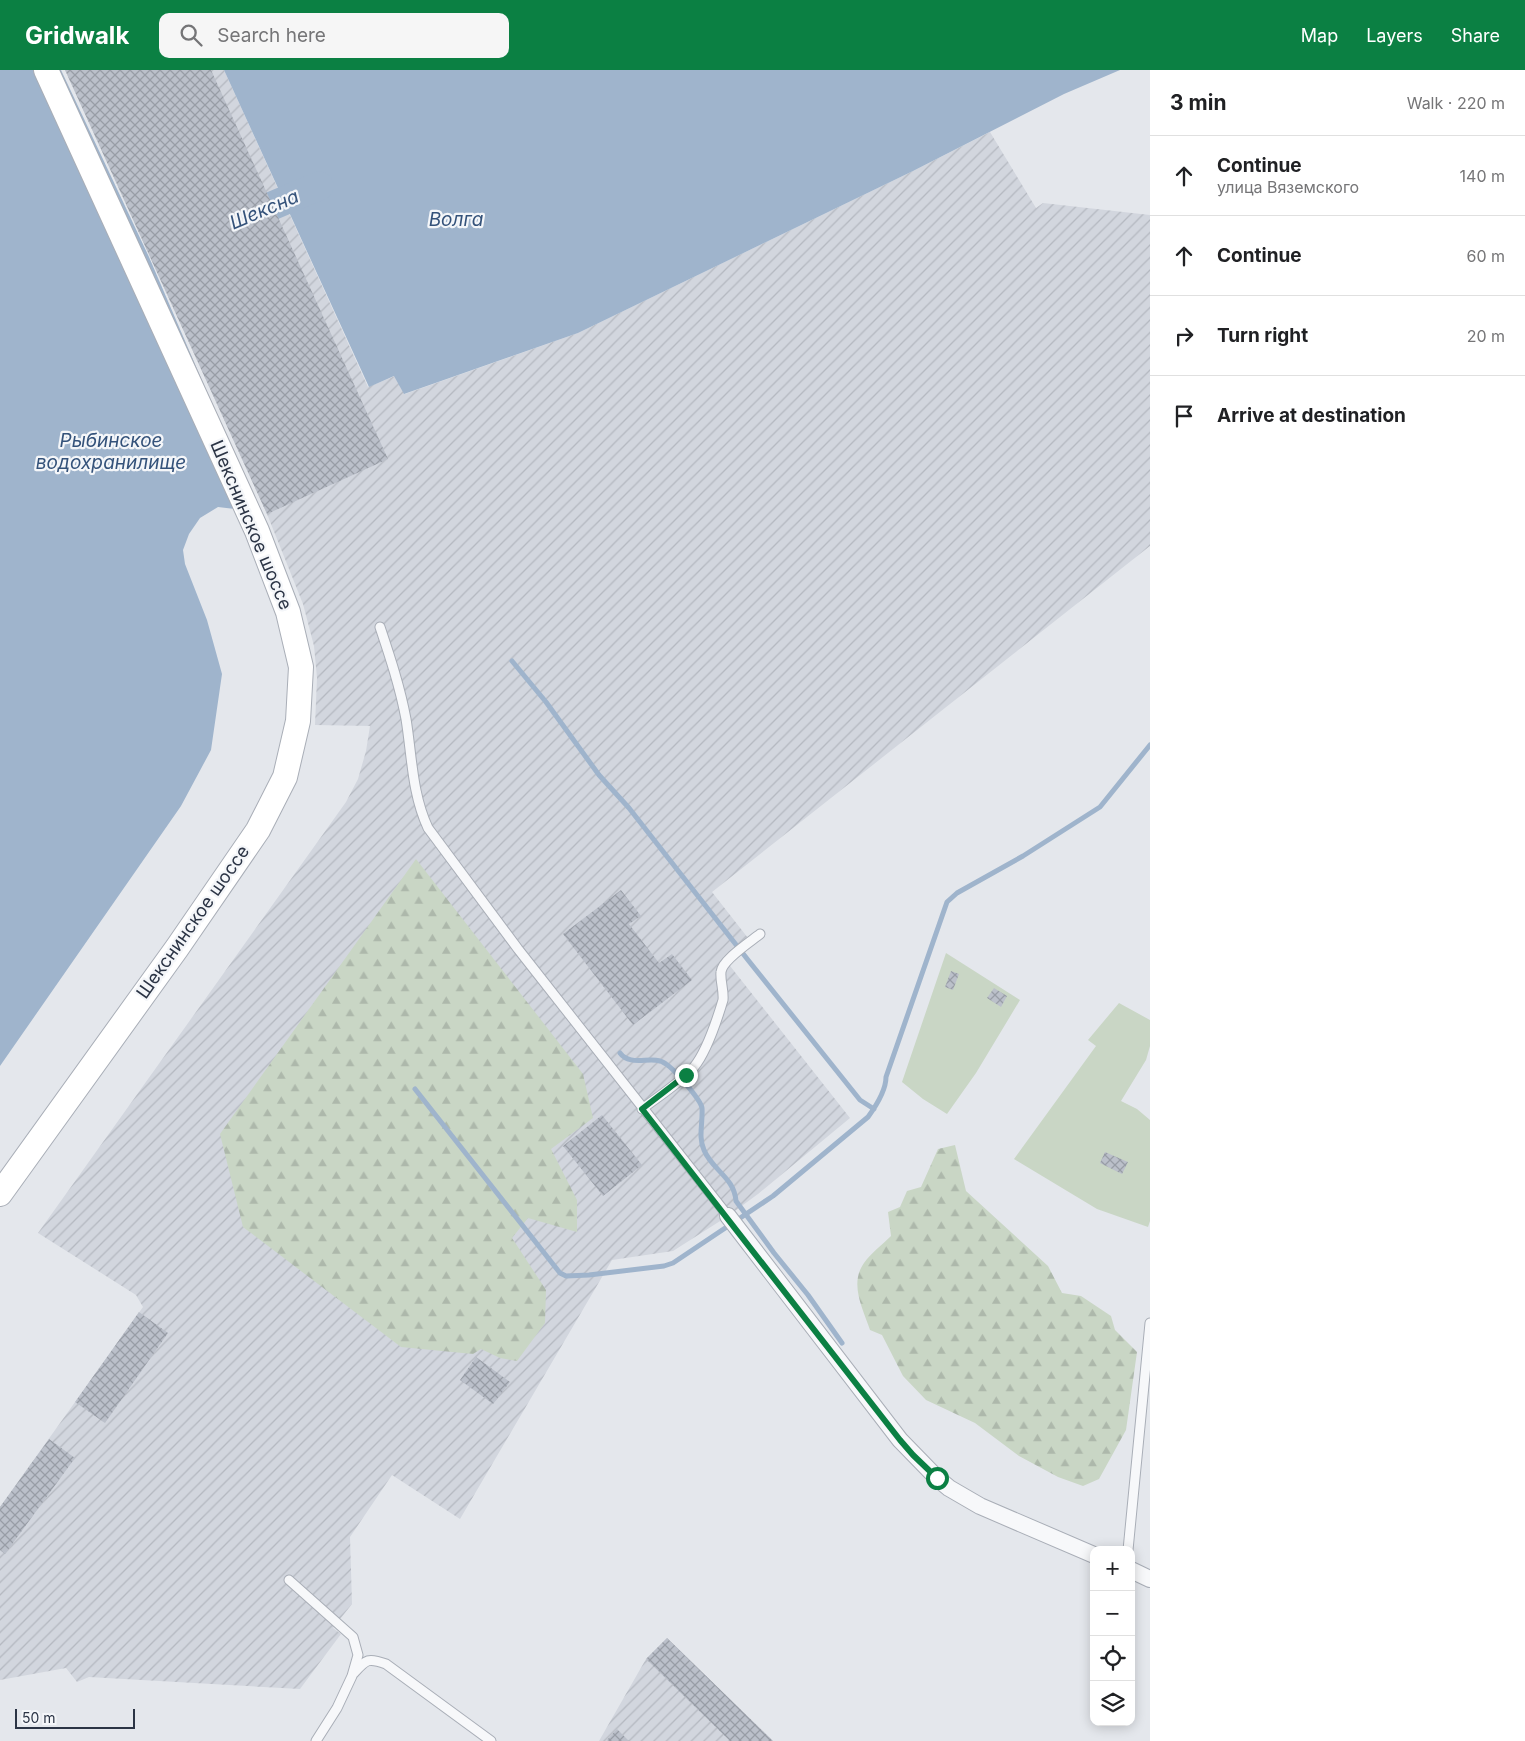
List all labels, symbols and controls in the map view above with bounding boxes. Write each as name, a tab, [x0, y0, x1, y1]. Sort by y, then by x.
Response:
search box	[159, 13, 509, 58]
text: Gridwalk	[25, 21, 129, 50]
icon: search	[177, 21, 205, 49]
text: Search here	[217, 24, 326, 47]
text: Map	[1301, 25, 1338, 46]
text: Layers	[1366, 25, 1423, 46]
text: Share	[1451, 25, 1500, 46]
text: 3 min	[1170, 90, 1226, 115]
text: Walk · 220 m	[1407, 93, 1505, 113]
text: Continue	[1217, 154, 1302, 177]
icon: ahead	[1170, 162, 1198, 190]
text: 140 m	[1460, 166, 1505, 186]
text: улица Вяземского	[1217, 177, 1359, 197]
water label: Шексна	[226, 185, 302, 234]
water label: Волга	[429, 208, 484, 231]
icon: ahead	[1170, 242, 1198, 270]
text: Continue	[1217, 244, 1302, 267]
text: 60 m	[1466, 246, 1505, 266]
icon: right	[1170, 322, 1198, 350]
text: Turn right	[1217, 324, 1308, 347]
text: 20 m	[1467, 326, 1505, 346]
icon: arrive	[1170, 402, 1198, 430]
text: Arrive at destination	[1217, 404, 1406, 427]
water label: Рыбинское водохранилище	[36, 429, 186, 474]
street label: Шекснинское шоссе	[206, 437, 297, 613]
street label: Шекснинское шоссе	[132, 841, 253, 1002]
route end	[675, 1064, 698, 1087]
route start	[926, 1467, 949, 1490]
map controls	[1090, 1546, 1135, 1726]
button: +	[1090, 1546, 1135, 1591]
button: −	[1090, 1591, 1135, 1636]
button: locate	[1090, 1636, 1135, 1681]
button: layers	[1090, 1681, 1135, 1726]
scale bar	[15, 1706, 135, 1729]
text: 50 m	[22, 1709, 56, 1726]

